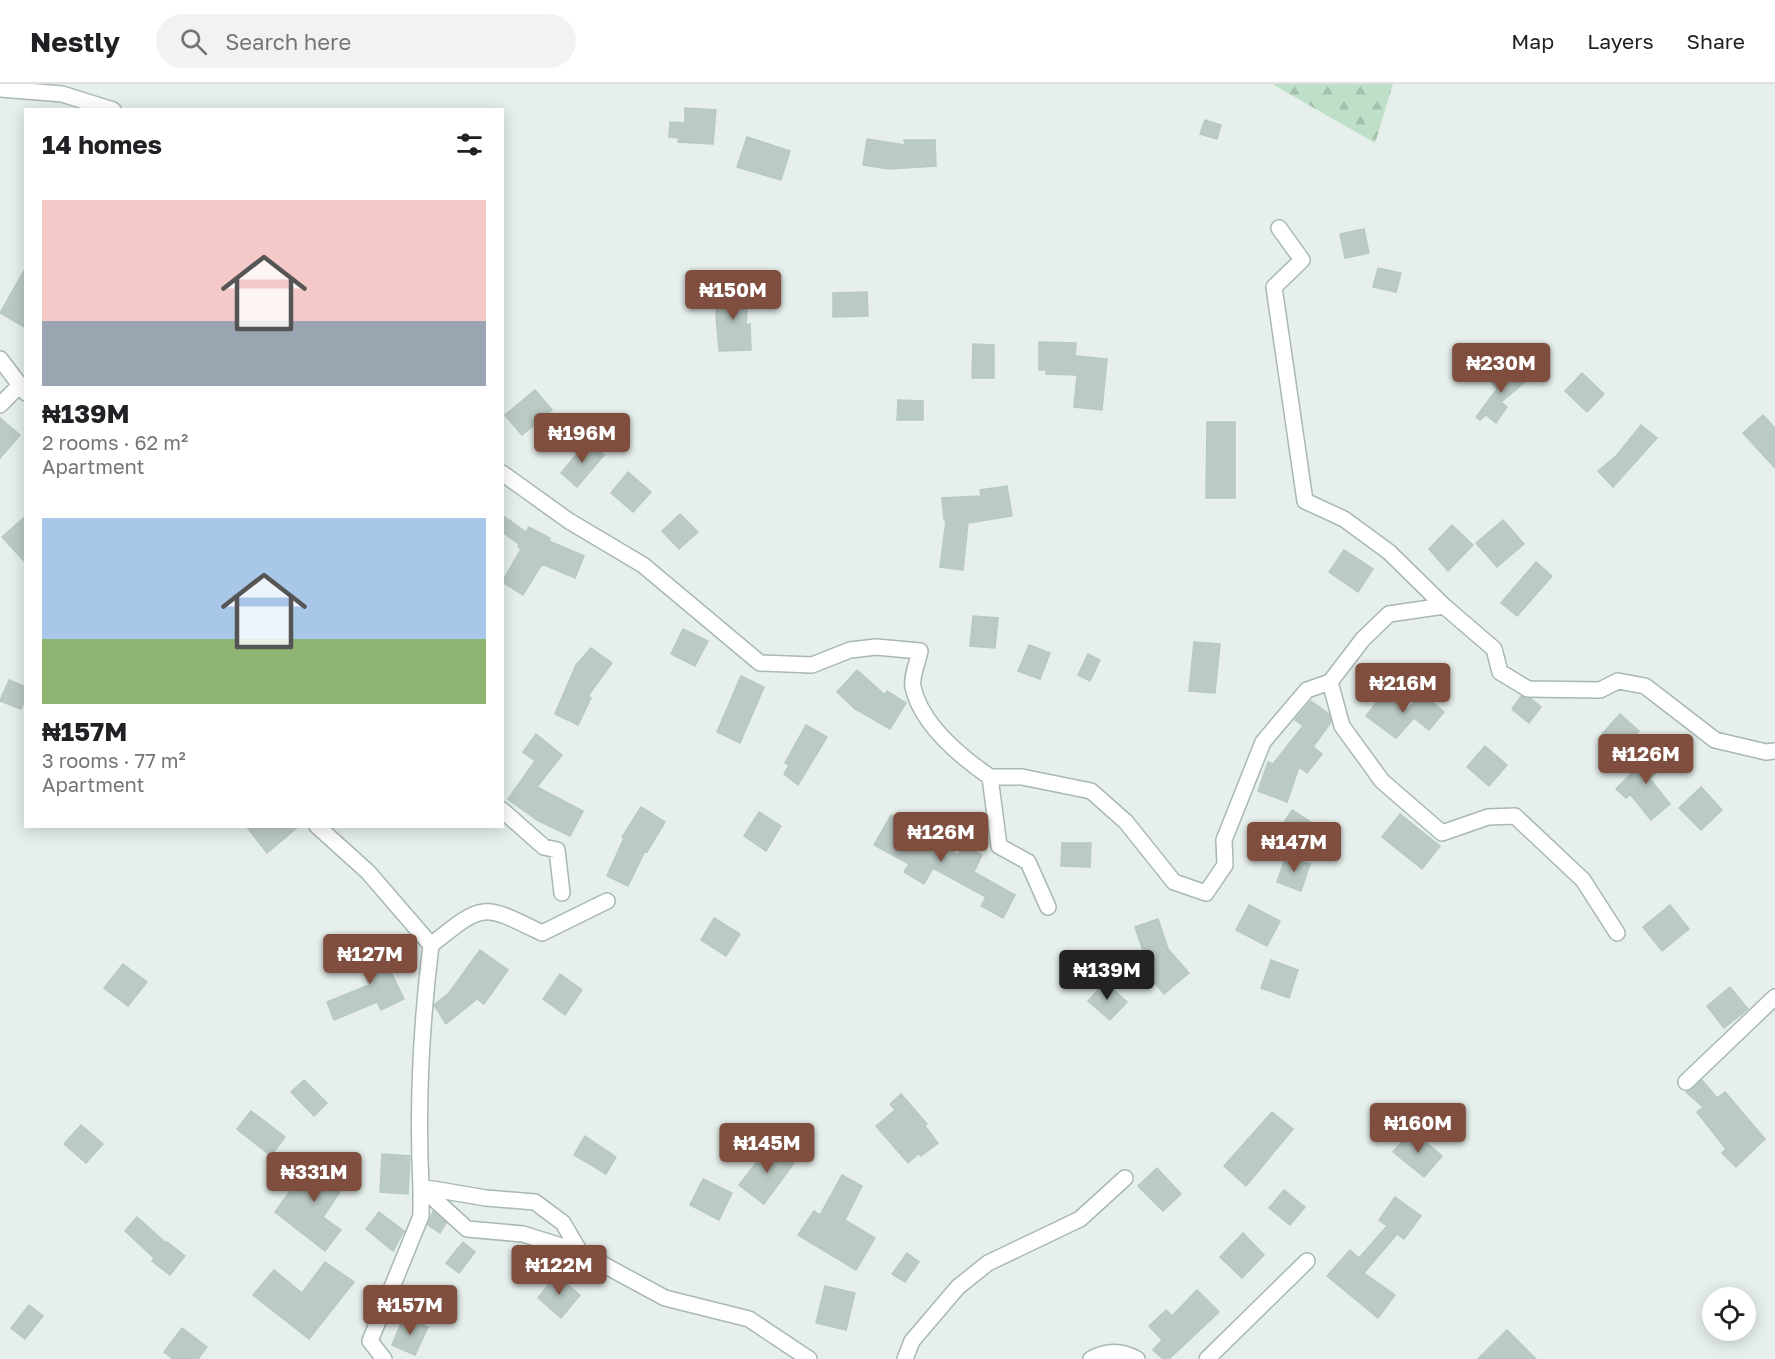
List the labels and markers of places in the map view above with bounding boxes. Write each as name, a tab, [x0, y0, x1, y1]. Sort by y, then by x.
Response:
pin: ₦150M	[691, 270, 775, 321]
pin: ₦230M	[1459, 343, 1543, 394]
pin: ₦196M	[540, 413, 624, 464]
pin: ₦216M	[1361, 663, 1445, 714]
pin: ₦126M	[1604, 734, 1688, 785]
pin: ₦126M	[899, 812, 983, 863]
pin: ₦147M	[1252, 822, 1336, 873]
pin: ₦127M	[328, 934, 412, 985]
pin: ₦139M	[1065, 950, 1149, 1001]
pin: ₦160M	[1376, 1103, 1460, 1154]
pin: ₦145M	[725, 1123, 809, 1174]
pin: ₦331M	[272, 1152, 356, 1203]
pin: ₦122M	[517, 1245, 601, 1296]
pin: ₦157M	[368, 1285, 452, 1336]

